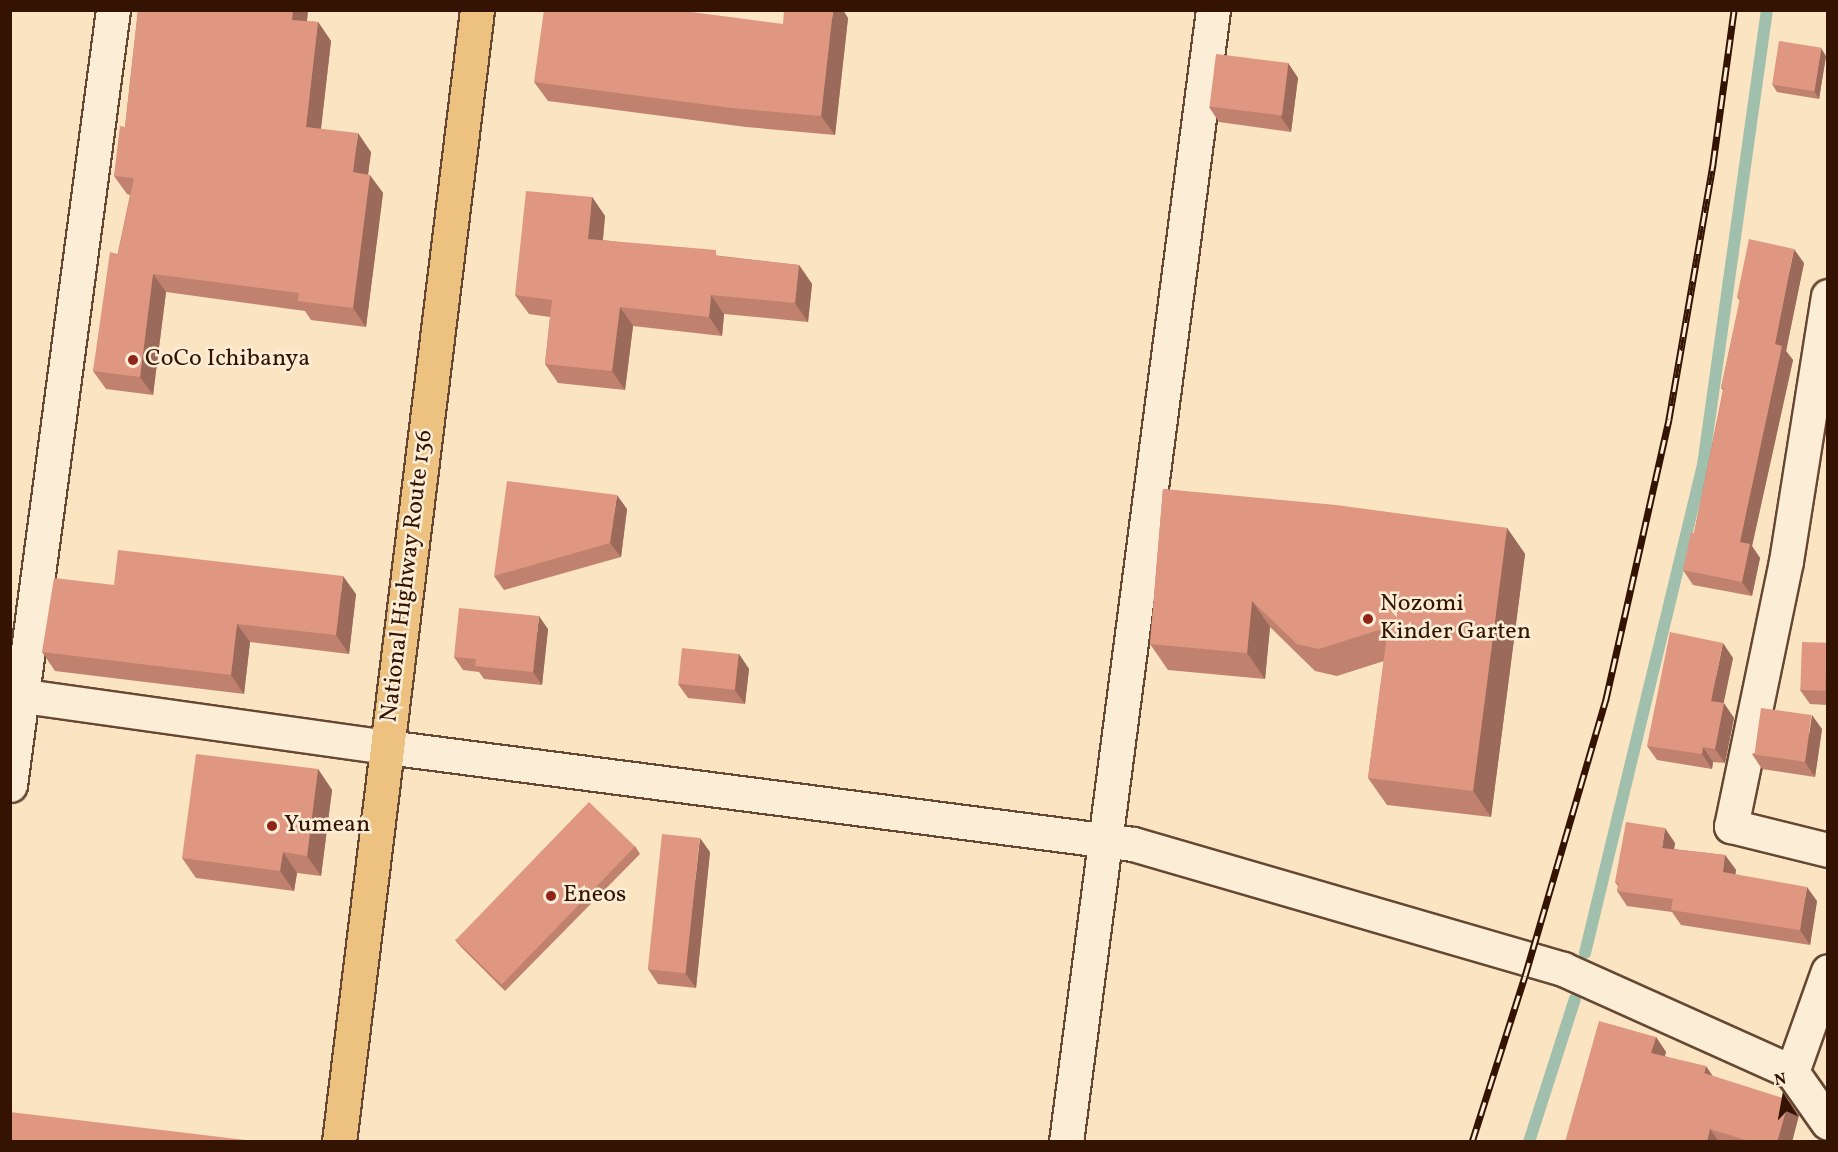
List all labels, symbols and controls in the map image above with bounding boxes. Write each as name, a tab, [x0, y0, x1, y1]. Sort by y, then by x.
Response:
place label: CoCo Ichibanya	[145, 346, 310, 374]
marker: CoCo Ichibanya	[126, 353, 140, 367]
street label: National Highway Route 136	[376, 428, 440, 724]
place label: Nozomi Kinder Garten	[1380, 591, 1531, 647]
marker: Nozomi Kinder Garten	[1361, 612, 1375, 626]
place label: Yumean	[284, 812, 370, 840]
marker: Yumean	[265, 819, 279, 833]
place label: Eneos	[563, 882, 626, 910]
marker: Eneos	[544, 889, 558, 903]
north arrow	[1754, 1068, 1814, 1128]
text: N	[1773, 1068, 1788, 1092]

